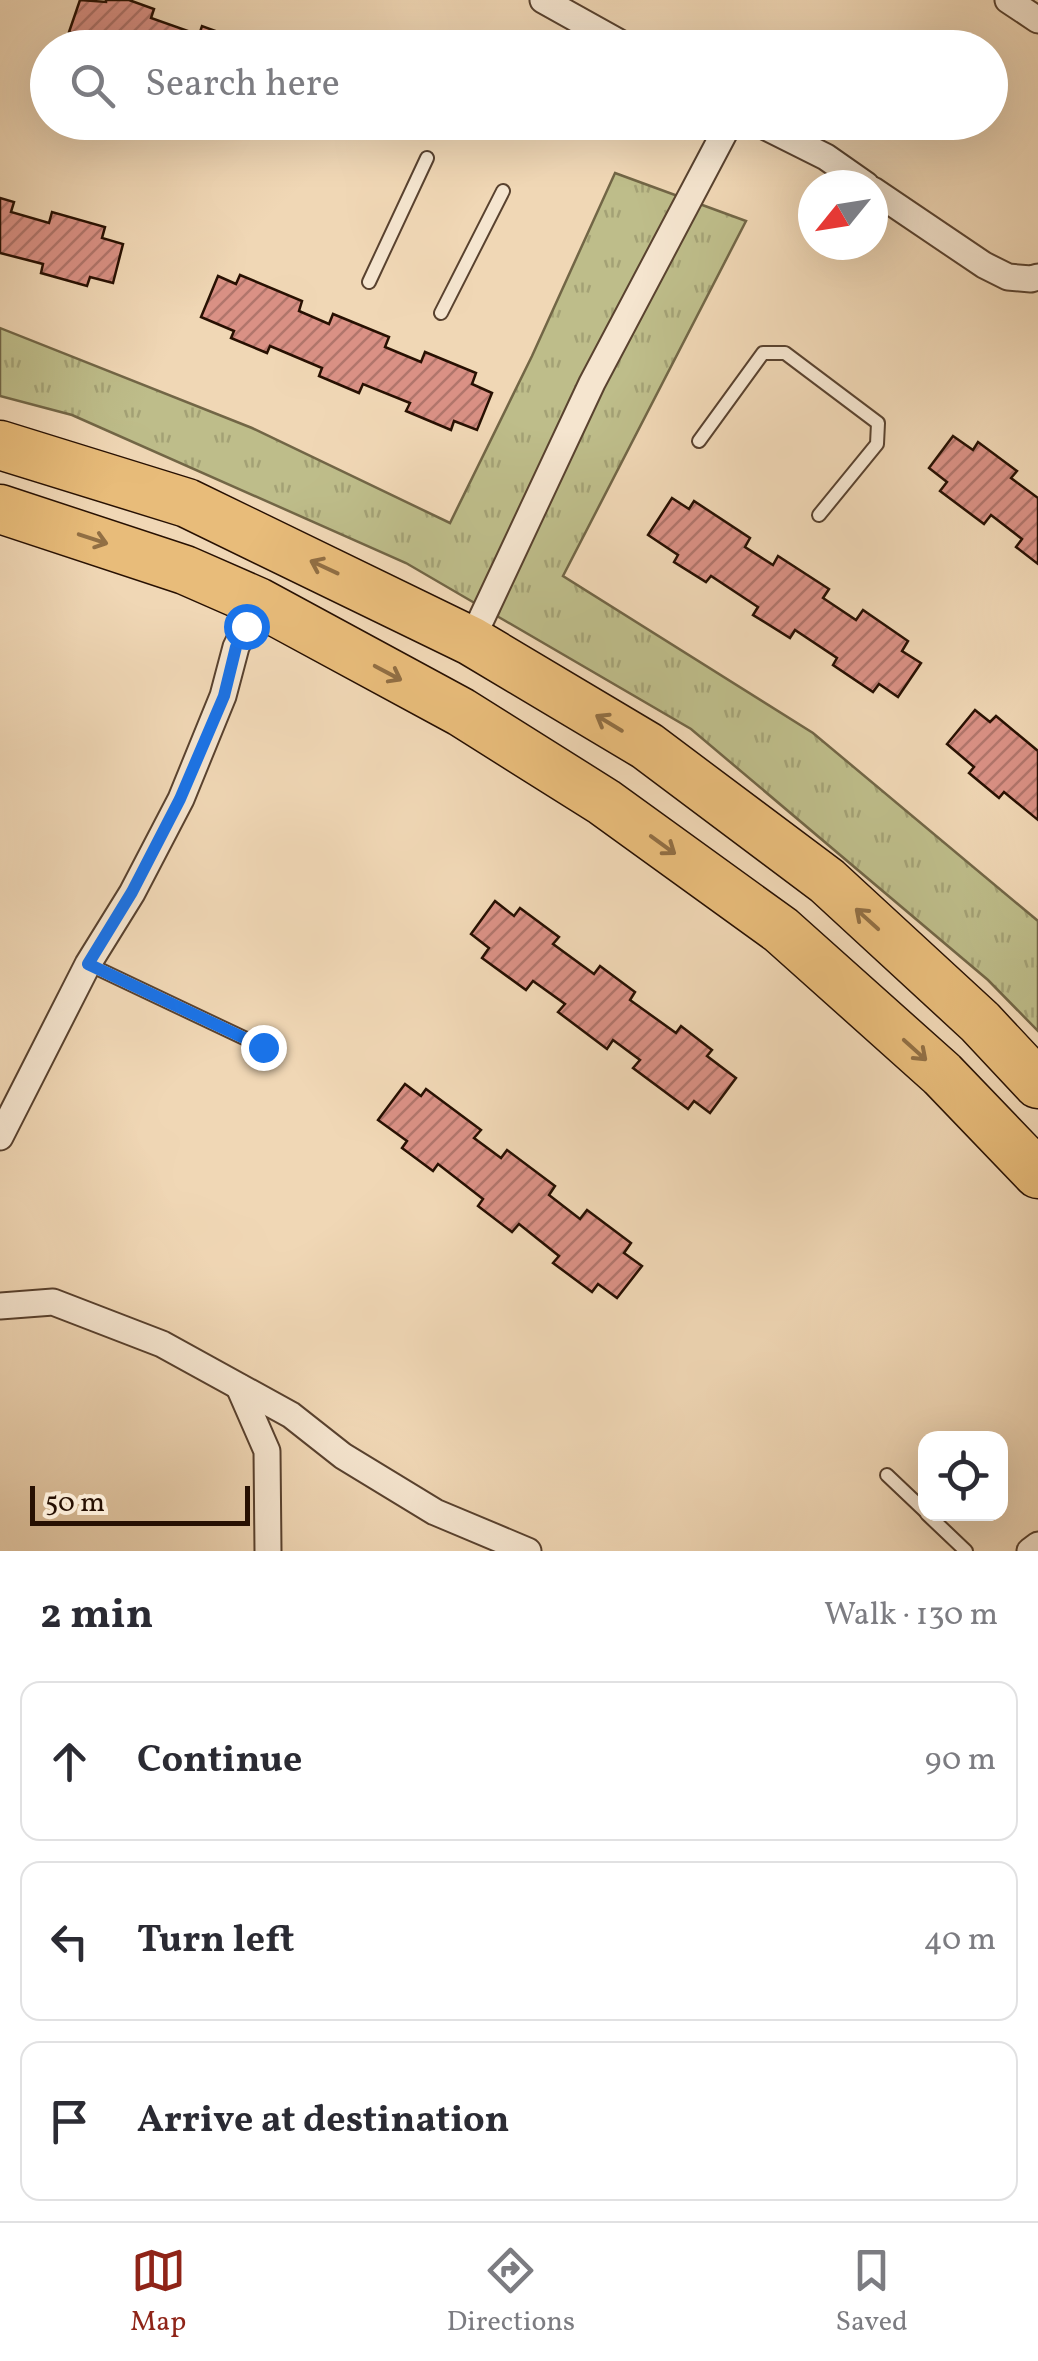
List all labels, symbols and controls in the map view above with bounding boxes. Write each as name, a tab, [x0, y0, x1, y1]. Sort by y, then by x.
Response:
search box	[30, 30, 1008, 140]
icon: search	[65, 58, 120, 113]
text: Search here	[145, 59, 340, 112]
north arrow	[798, 170, 888, 260]
one-way arrow	[76, 532, 108, 550]
one-way arrow	[309, 557, 339, 576]
route start	[224, 604, 270, 650]
one-way arrow	[373, 663, 402, 683]
one-way arrow	[595, 713, 624, 733]
one-way arrow	[649, 834, 676, 855]
one-way arrow	[855, 907, 881, 931]
route end	[241, 1025, 287, 1071]
one-way arrow	[902, 1038, 927, 1061]
map controls	[918, 1431, 1008, 1521]
button: locate	[918, 1431, 1008, 1521]
scale bar	[30, 1481, 250, 1526]
text: 50 m	[45, 1484, 105, 1523]
text: 2 min	[40, 1587, 153, 1646]
text: Walk · 130 m	[824, 1594, 998, 1638]
icon: ahead	[42, 1734, 97, 1789]
text: Continue	[137, 1735, 302, 1788]
text: 90 m	[925, 1739, 996, 1783]
icon: left	[42, 1914, 97, 1969]
text: Turn left	[137, 1915, 294, 1968]
text: 40 m	[924, 1919, 996, 1963]
icon: arrive	[42, 2094, 97, 2149]
text: Arrive at destination	[137, 2095, 510, 2148]
tab: Map	[130, 2243, 186, 2342]
tab: Directions	[447, 2243, 575, 2342]
tab: Saved	[836, 2243, 908, 2342]

